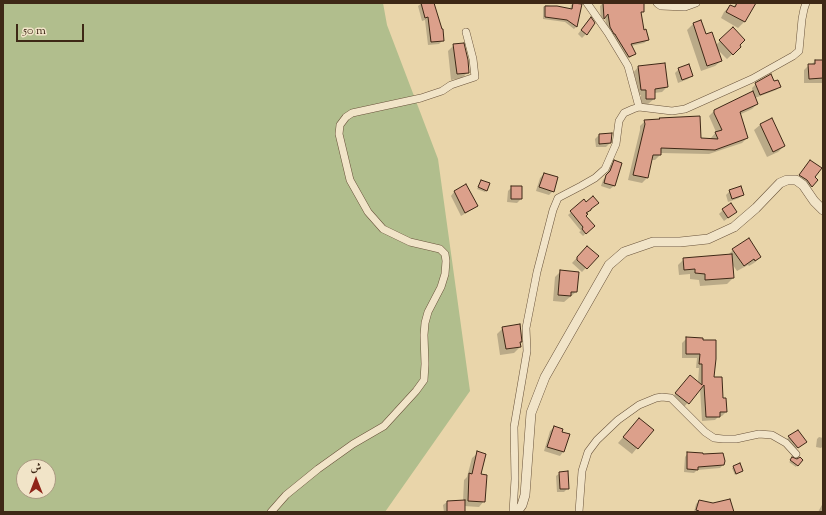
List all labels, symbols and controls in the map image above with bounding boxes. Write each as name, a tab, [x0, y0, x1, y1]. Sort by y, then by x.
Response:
scale bar	[18, 16, 86, 42]
text: 50 m	[23, 22, 46, 40]
north arrow	[16, 459, 56, 499]
text: ش	[31, 460, 41, 476]

